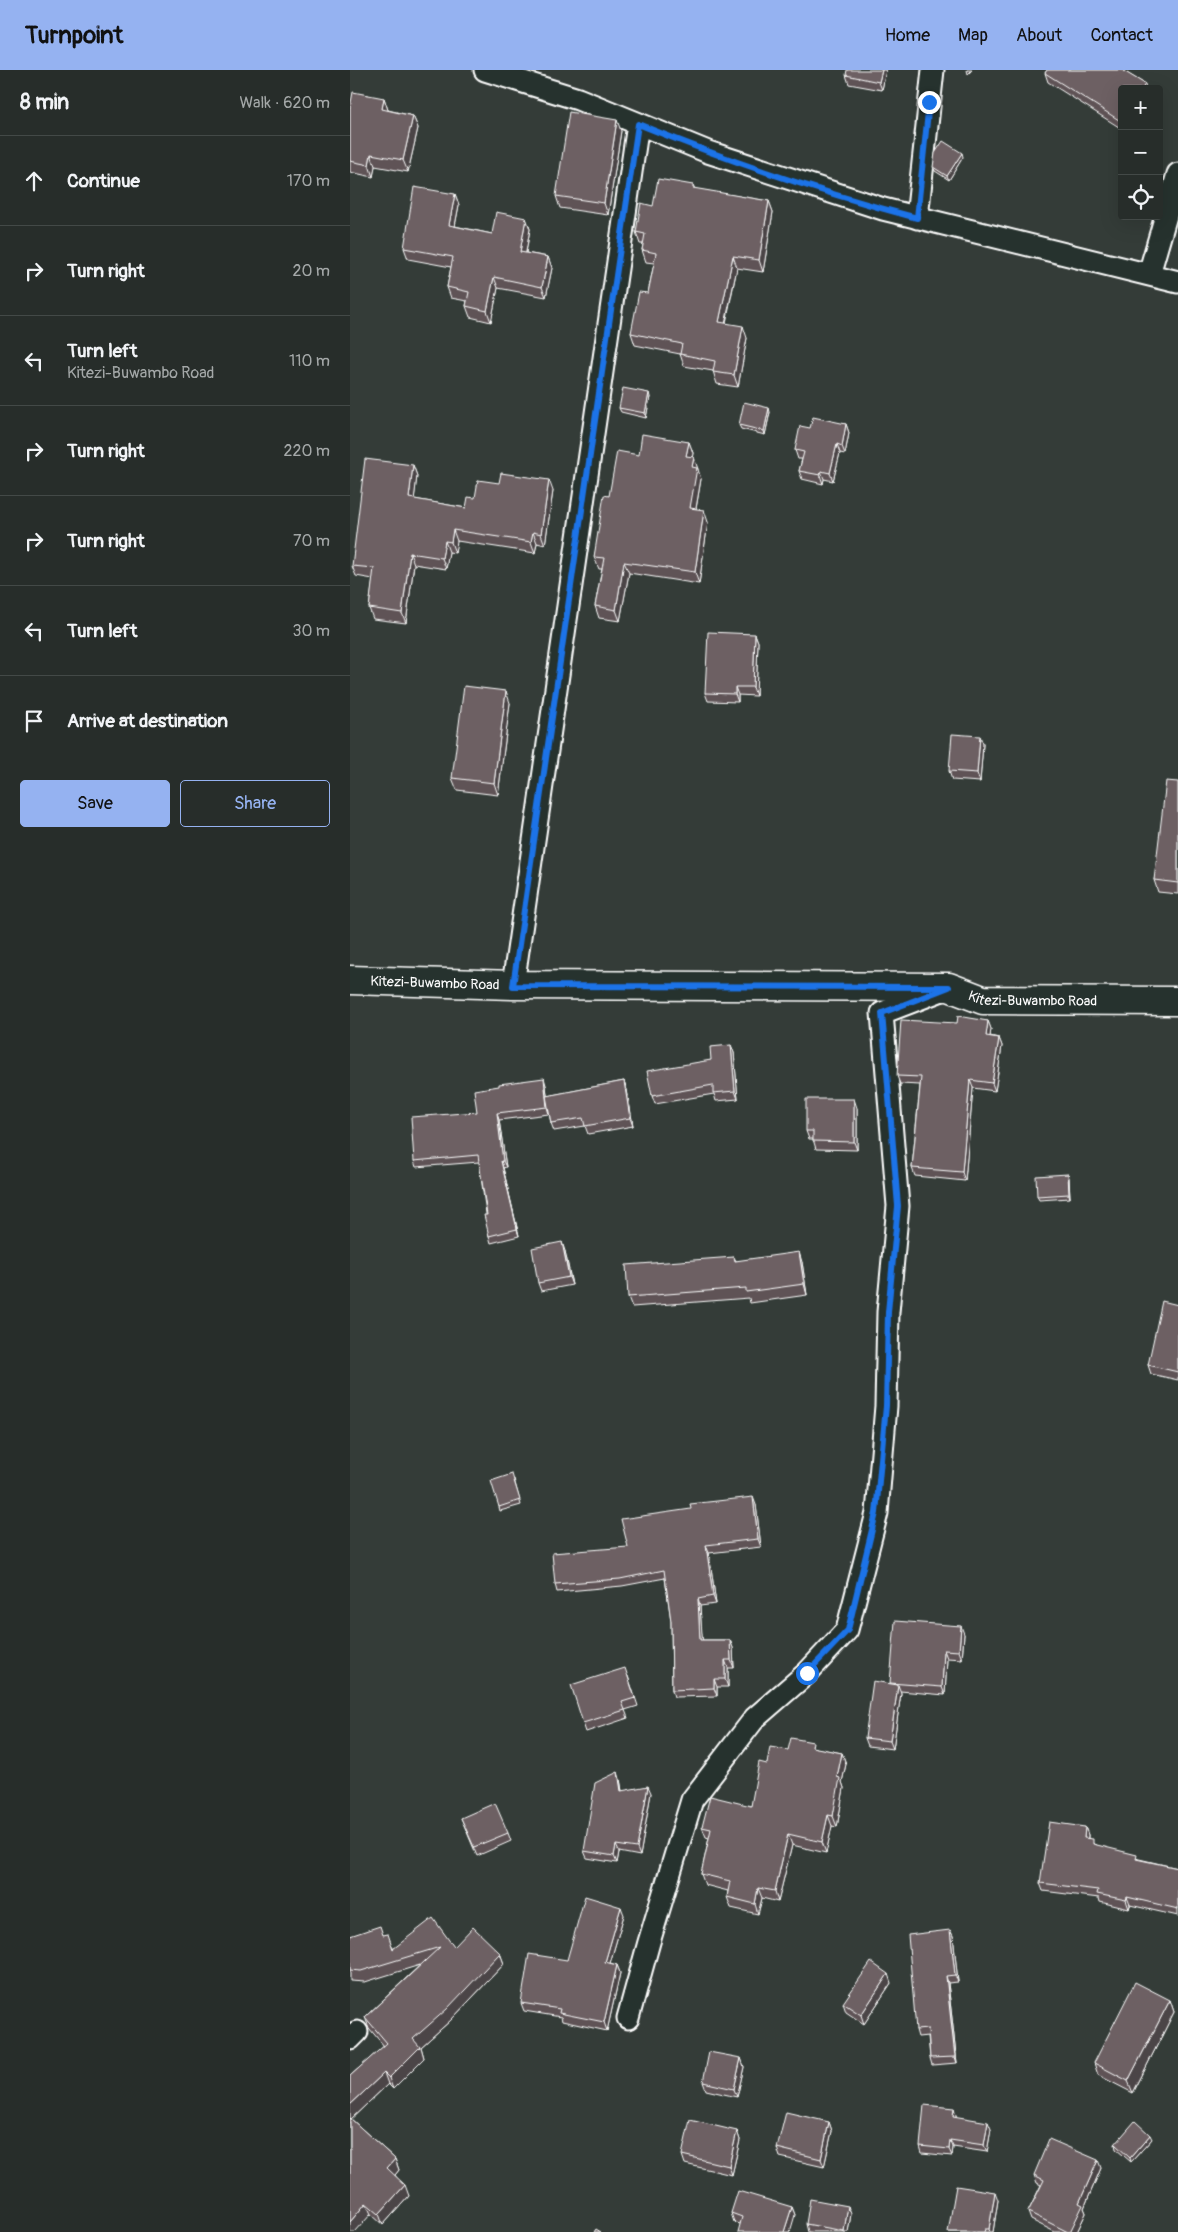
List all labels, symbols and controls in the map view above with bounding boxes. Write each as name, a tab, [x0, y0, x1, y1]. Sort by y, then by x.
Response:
text: Turnpoint	[25, 21, 123, 50]
text: Home	[885, 24, 930, 47]
text: Map	[958, 24, 988, 47]
text: About	[1016, 24, 1062, 47]
text: Contact	[1090, 24, 1153, 47]
map controls	[1118, 85, 1163, 220]
button: +	[1118, 85, 1163, 130]
text: 8 min	[20, 89, 69, 116]
route end	[918, 91, 941, 114]
text: Walk · 620 m	[239, 93, 330, 113]
button: −	[1118, 130, 1163, 175]
icon: ahead	[20, 167, 48, 195]
text: Continue	[67, 169, 140, 193]
text: 170 m	[287, 171, 330, 191]
button: locate	[1118, 175, 1163, 220]
icon: right	[20, 257, 48, 285]
text: Turn right	[67, 259, 145, 283]
text: 20 m	[292, 261, 330, 281]
text: Turn left	[67, 339, 137, 363]
icon: left	[20, 347, 48, 375]
text: 110 m	[289, 351, 330, 371]
text: Kitezi-Buwambo Road	[67, 363, 214, 383]
icon: right	[20, 437, 48, 465]
text: Turn right	[67, 439, 145, 463]
text: 220 m	[284, 441, 330, 461]
icon: right	[20, 527, 48, 555]
text: Turn right	[67, 529, 145, 553]
text: 70 m	[293, 531, 330, 551]
icon: left	[20, 617, 48, 645]
text: Turn left	[67, 619, 137, 643]
text: 30 m	[292, 621, 330, 641]
icon: arrive	[20, 707, 48, 735]
text: Arrive at destination	[67, 709, 228, 733]
button: Save	[20, 780, 170, 827]
button: Share	[180, 780, 330, 827]
street label: Kitezi-Buwambo Road	[370, 972, 500, 993]
street label: Kitezi-Buwambo Road	[966, 987, 1097, 1009]
route start	[796, 1662, 819, 1685]

